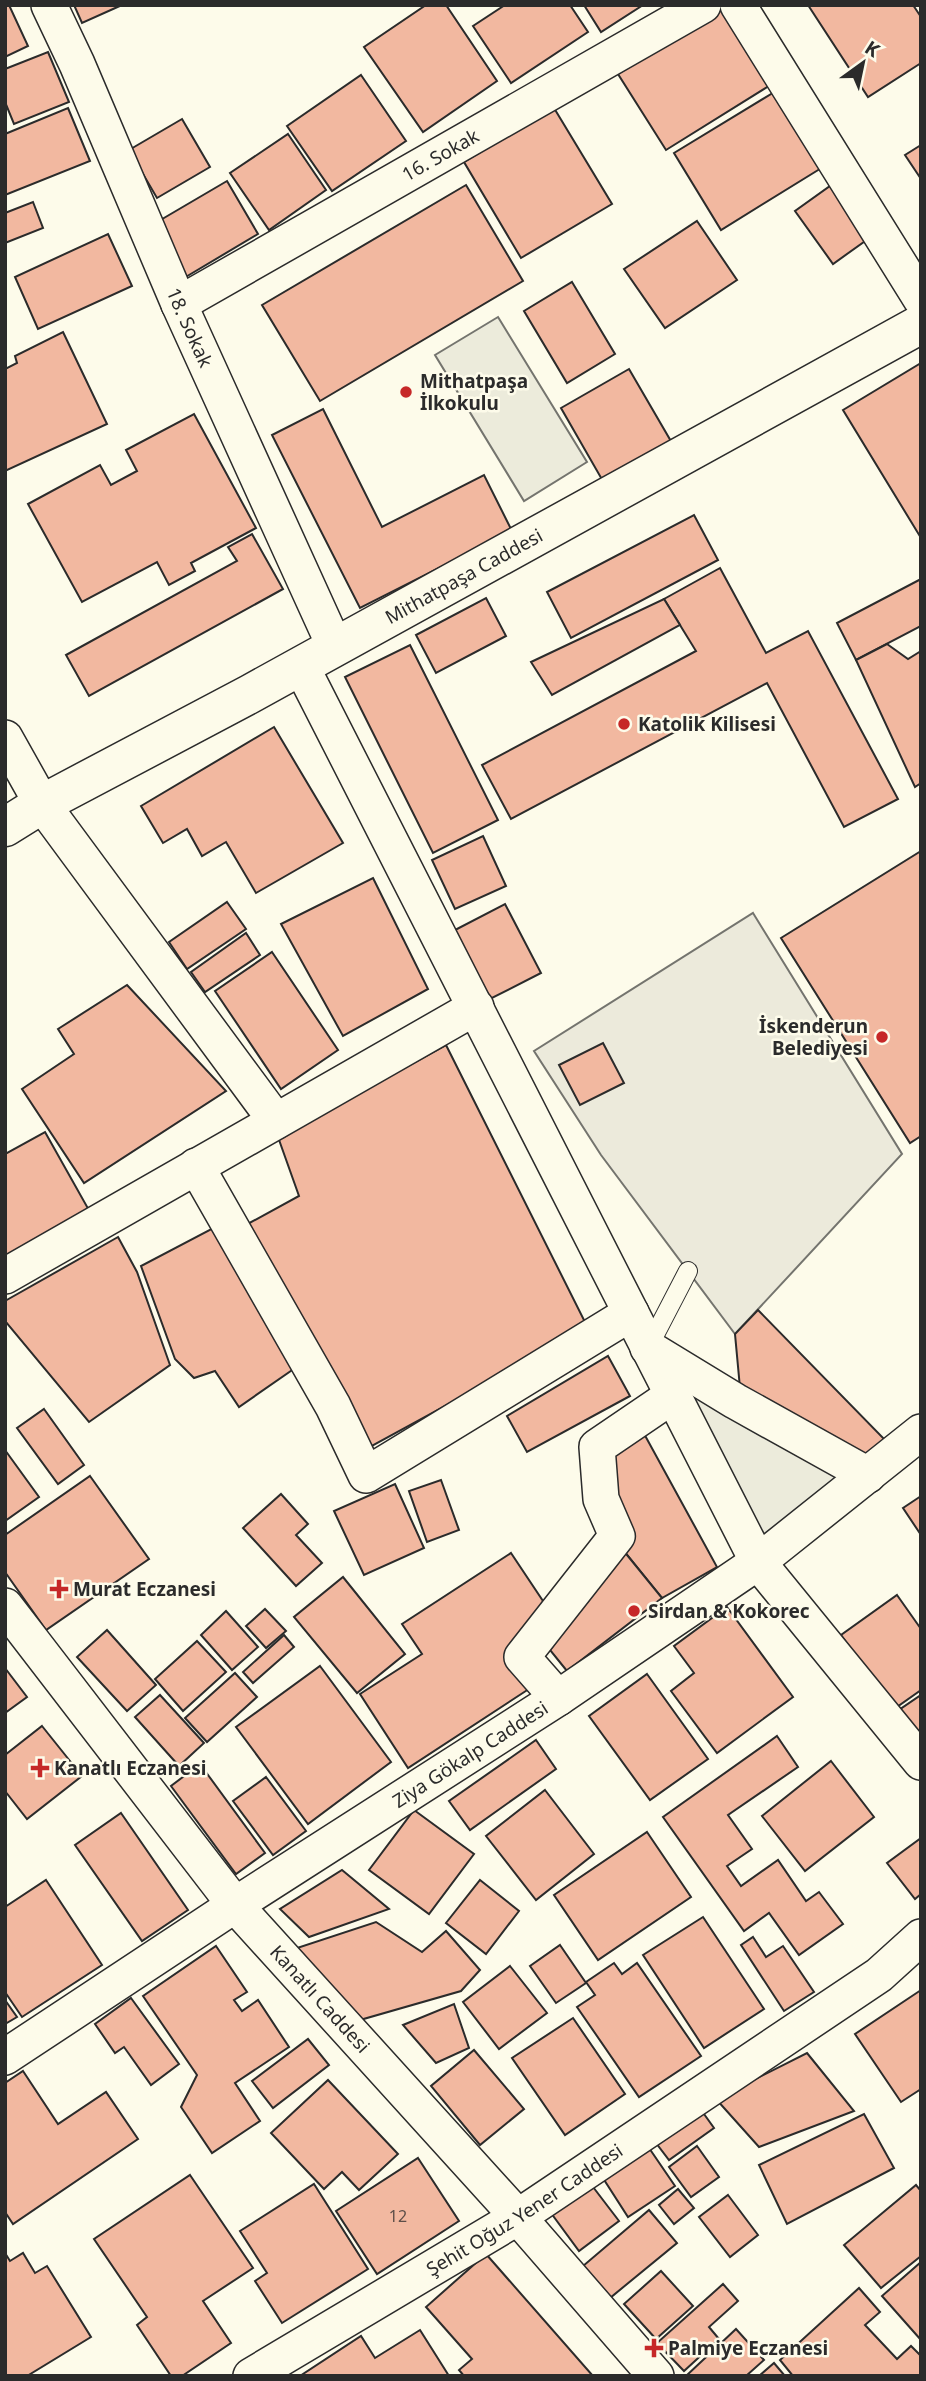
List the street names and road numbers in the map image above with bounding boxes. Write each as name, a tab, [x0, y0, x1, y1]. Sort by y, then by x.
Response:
street label: 16. Sokak	[397, 123, 484, 187]
street label: 18. Sokak	[161, 284, 219, 372]
street label: Mithatpaşa Caddesi	[380, 522, 547, 630]
street label: Ziya Gökalp Caddesi	[388, 1695, 553, 1814]
street label: Kanatlı Caddesi	[264, 1939, 376, 2058]
street label: Şehit Oğuz Yener Caddesi	[421, 2137, 628, 2282]

